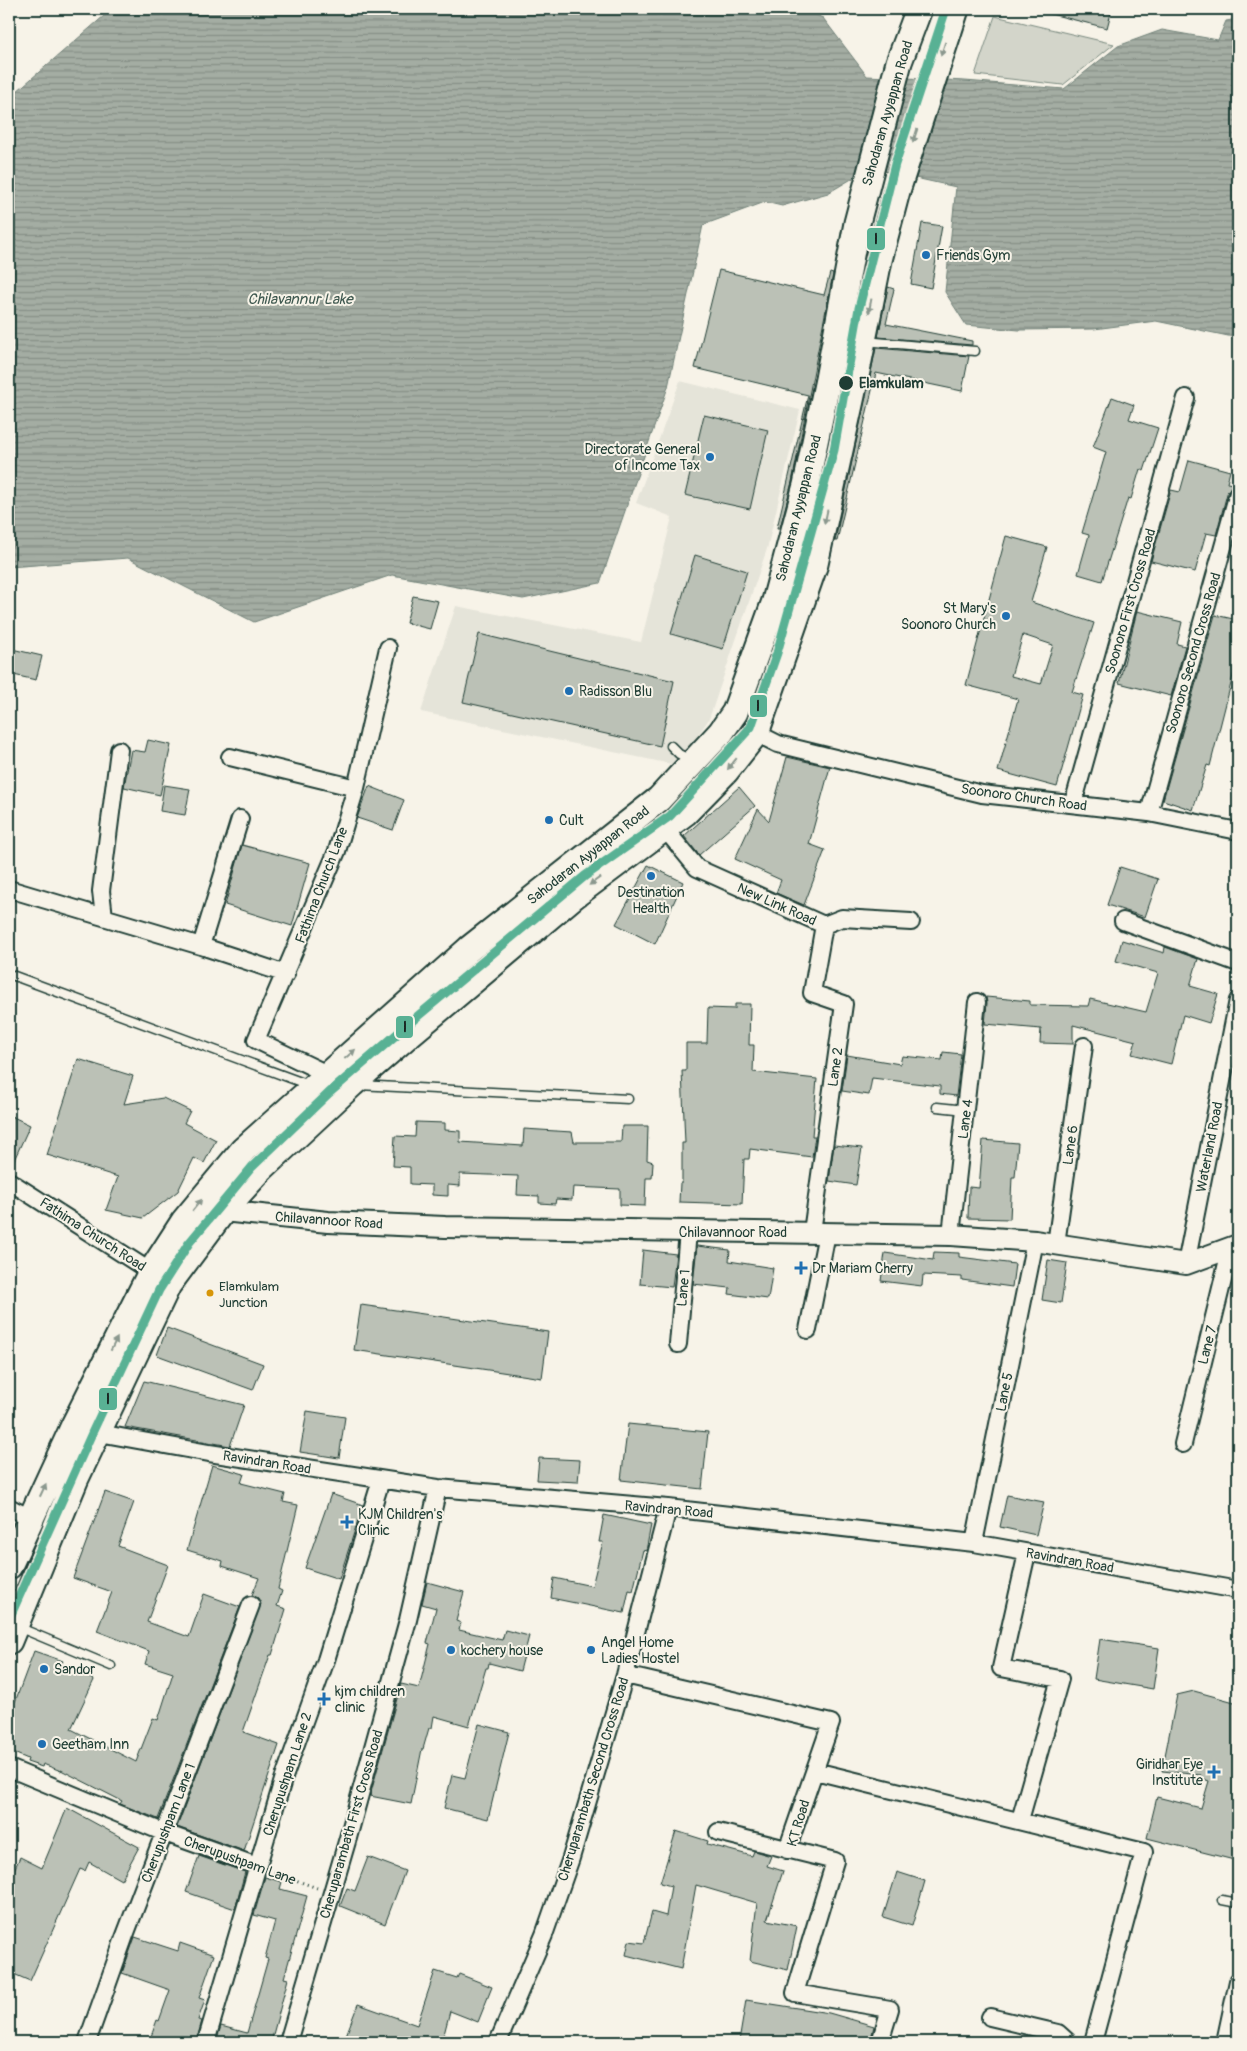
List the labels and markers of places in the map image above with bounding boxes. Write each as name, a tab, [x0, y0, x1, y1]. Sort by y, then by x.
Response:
place label: Friends Gym	[936, 247, 1010, 264]
marker: Friends Gym	[920, 249, 932, 261]
marker: Elamkulam	[837, 374, 855, 392]
place label: Elamkulam	[859, 375, 924, 392]
place label: Directorate General of Income Tax	[585, 441, 700, 474]
marker: Directorate General of Income Tax	[704, 451, 716, 463]
place label: St Mary's Soonoro Church	[901, 600, 997, 633]
marker: St Mary's Soonoro Church	[1000, 610, 1012, 622]
place label: Radisson Blu	[579, 683, 652, 700]
marker: Radisson Blu	[563, 685, 575, 697]
place label: Cult	[559, 812, 584, 829]
marker: Cult	[543, 814, 555, 826]
marker: Destination Health	[645, 870, 657, 882]
place label: Destination Health	[617, 884, 685, 917]
place label: Dr Mariam Cherry	[812, 1260, 913, 1277]
marker: Dr Mariam Cherry	[794, 1261, 808, 1275]
place label: Elamkulam Junction	[219, 1279, 279, 1311]
marker: Elamkulam Junction	[205, 1288, 215, 1298]
place label: KJM Children's Clinic	[358, 1506, 443, 1539]
marker: KJM Children's Clinic	[340, 1515, 354, 1529]
place label: Angel Home Ladies Hostel	[601, 1634, 679, 1667]
place label: kochery house	[461, 1642, 543, 1659]
marker: kochery house	[445, 1644, 457, 1656]
marker: Angel Home Ladies Hostel	[585, 1644, 597, 1656]
place label: Sandor	[54, 1661, 95, 1678]
marker: Sandor	[38, 1663, 50, 1675]
place label: kjm children clinic	[335, 1683, 405, 1716]
marker: kjm children clinic	[317, 1692, 331, 1706]
place label: Geetham Inn	[52, 1736, 129, 1753]
marker: Geetham Inn	[36, 1738, 48, 1750]
place label: Giridhar Eye Institute	[1136, 1756, 1203, 1789]
marker: Giridhar Eye Institute	[1207, 1765, 1221, 1779]

